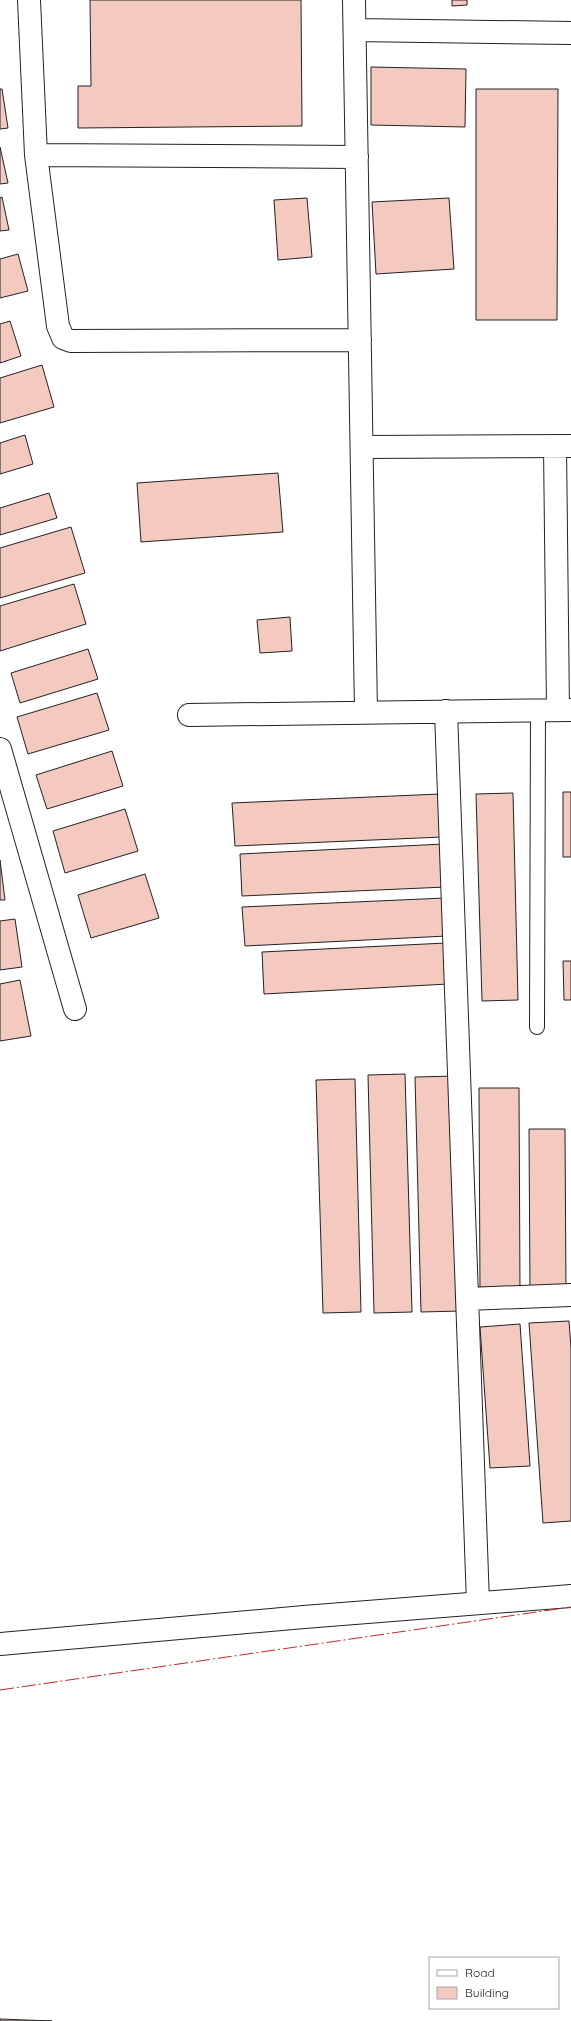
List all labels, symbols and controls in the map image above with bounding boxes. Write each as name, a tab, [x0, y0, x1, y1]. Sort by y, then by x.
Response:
legend	[429, 1957, 559, 2009]
text: Road	[465, 1965, 495, 1980]
text: Building	[465, 1985, 509, 2000]

